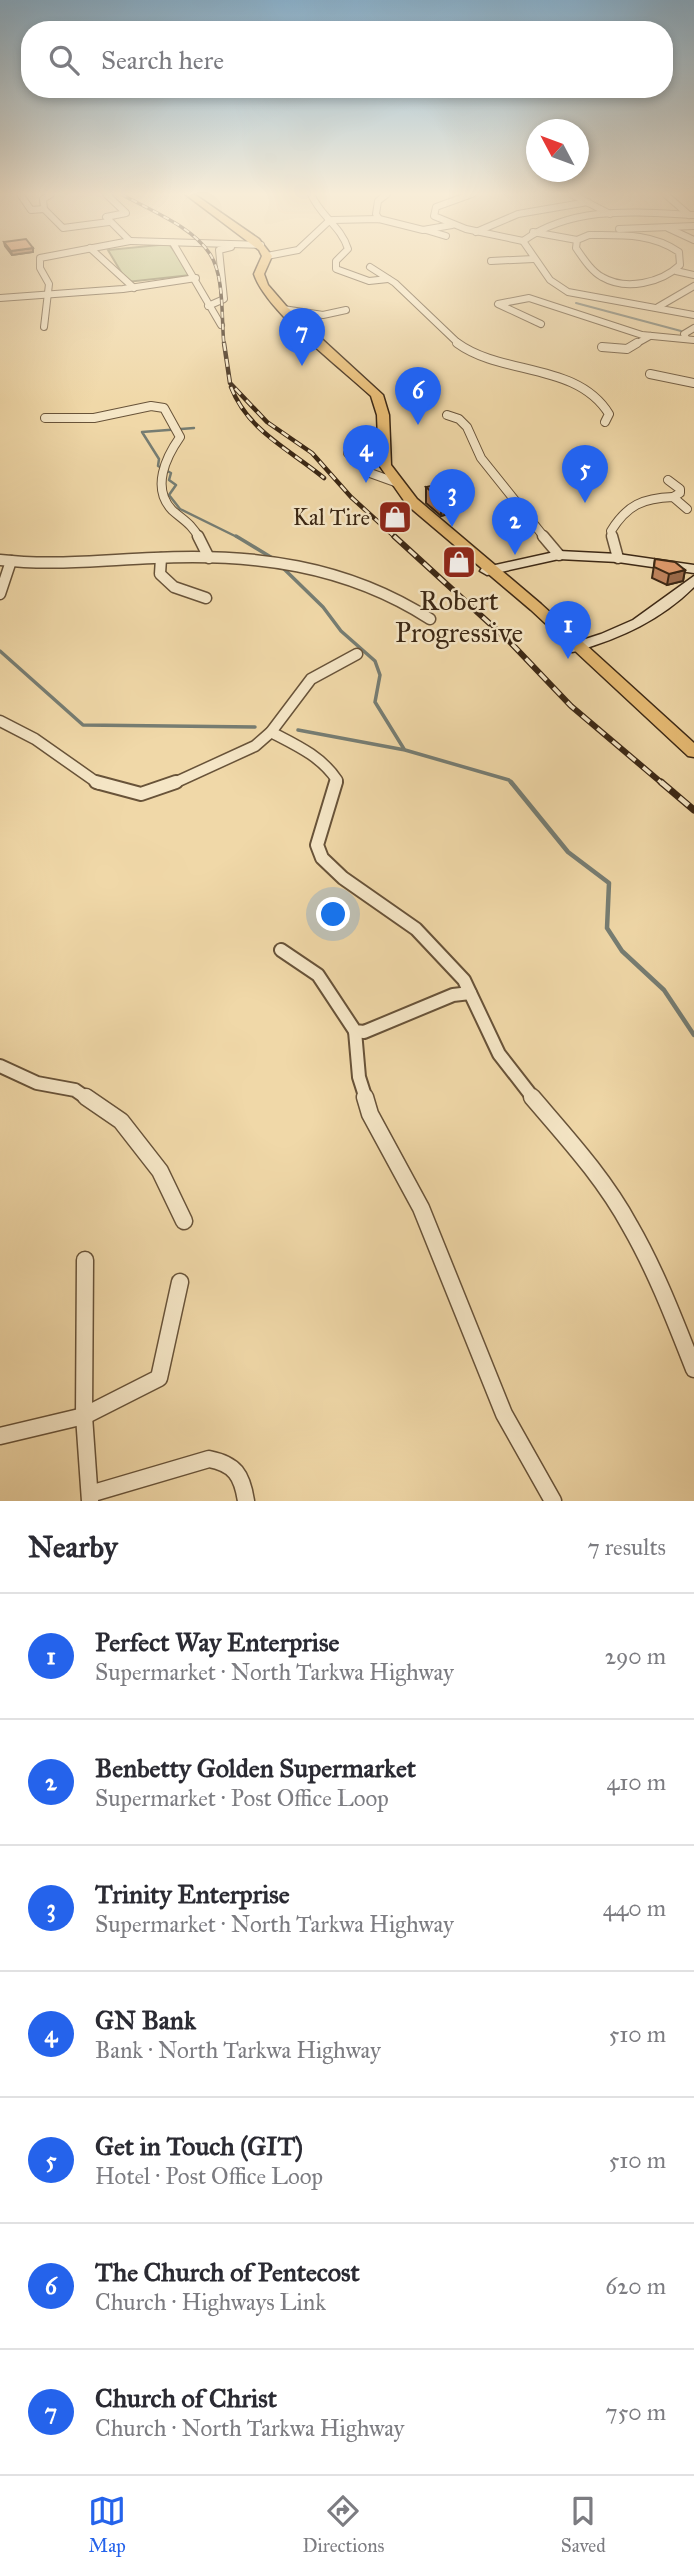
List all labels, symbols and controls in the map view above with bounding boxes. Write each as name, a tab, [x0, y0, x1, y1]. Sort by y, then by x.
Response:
search box	[21, 21, 673, 98]
icon: search	[45, 41, 83, 79]
text: Search here	[101, 44, 224, 76]
north arrow	[526, 119, 589, 182]
pin: 7	[279, 308, 325, 366]
pin: 6	[395, 367, 441, 425]
pin: 4	[343, 425, 389, 483]
pin: 5	[562, 445, 608, 503]
pin: 3	[429, 469, 475, 527]
pin: 2	[492, 497, 538, 555]
shop icon: Kal Tire	[376, 498, 414, 536]
place label: Kal Tire	[293, 503, 370, 531]
shop icon: Robert Progressive	[440, 543, 478, 581]
place label: Robert Progressive	[395, 583, 523, 650]
pin: 1	[545, 601, 591, 659]
your location	[316, 897, 350, 931]
text: Nearby	[28, 1529, 118, 1565]
text: 7 results	[587, 1533, 666, 1561]
text: Perfect Way Enterprise	[95, 1626, 339, 1658]
text: 1	[46, 1642, 56, 1670]
text: 290 m	[605, 1642, 666, 1670]
text: Supermarket · North Tarkwa Highway	[95, 1658, 454, 1686]
text: Benbetty Golden Supermarket	[95, 1752, 416, 1784]
text: 2	[45, 1768, 57, 1796]
text: 410 m	[607, 1768, 666, 1796]
text: Supermarket · Post Office Loop	[95, 1784, 389, 1812]
text: Trinity Enterprise	[95, 1878, 290, 1910]
text: 3	[46, 1894, 56, 1922]
text: 440 m	[603, 1894, 666, 1922]
text: Supermarket · North Tarkwa Highway	[95, 1910, 454, 1938]
text: GN Bank	[95, 2004, 196, 2036]
text: 4	[45, 2020, 57, 2048]
text: 510 m	[609, 2020, 666, 2048]
text: Bank · North Tarkwa Highway	[95, 2036, 381, 2064]
text: Get in Touch (GIT)	[95, 2130, 303, 2162]
text: 5	[46, 2146, 56, 2174]
text: 510 m	[609, 2146, 666, 2174]
text: Hotel · Post Office Loop	[95, 2162, 323, 2190]
text: The Church of Pentecost	[95, 2256, 360, 2288]
text: 6	[45, 2272, 57, 2300]
text: 620 m	[605, 2272, 666, 2300]
text: Church · Highways Link	[95, 2288, 326, 2316]
text: Church of Christ	[95, 2382, 277, 2414]
text: 7	[45, 2398, 57, 2426]
text: 750 m	[605, 2398, 666, 2426]
text: Church · North Tarkwa Highway	[95, 2414, 404, 2442]
tab: Map	[88, 2492, 126, 2557]
tab: Directions	[302, 2492, 384, 2557]
tab: Saved	[561, 2492, 606, 2557]

